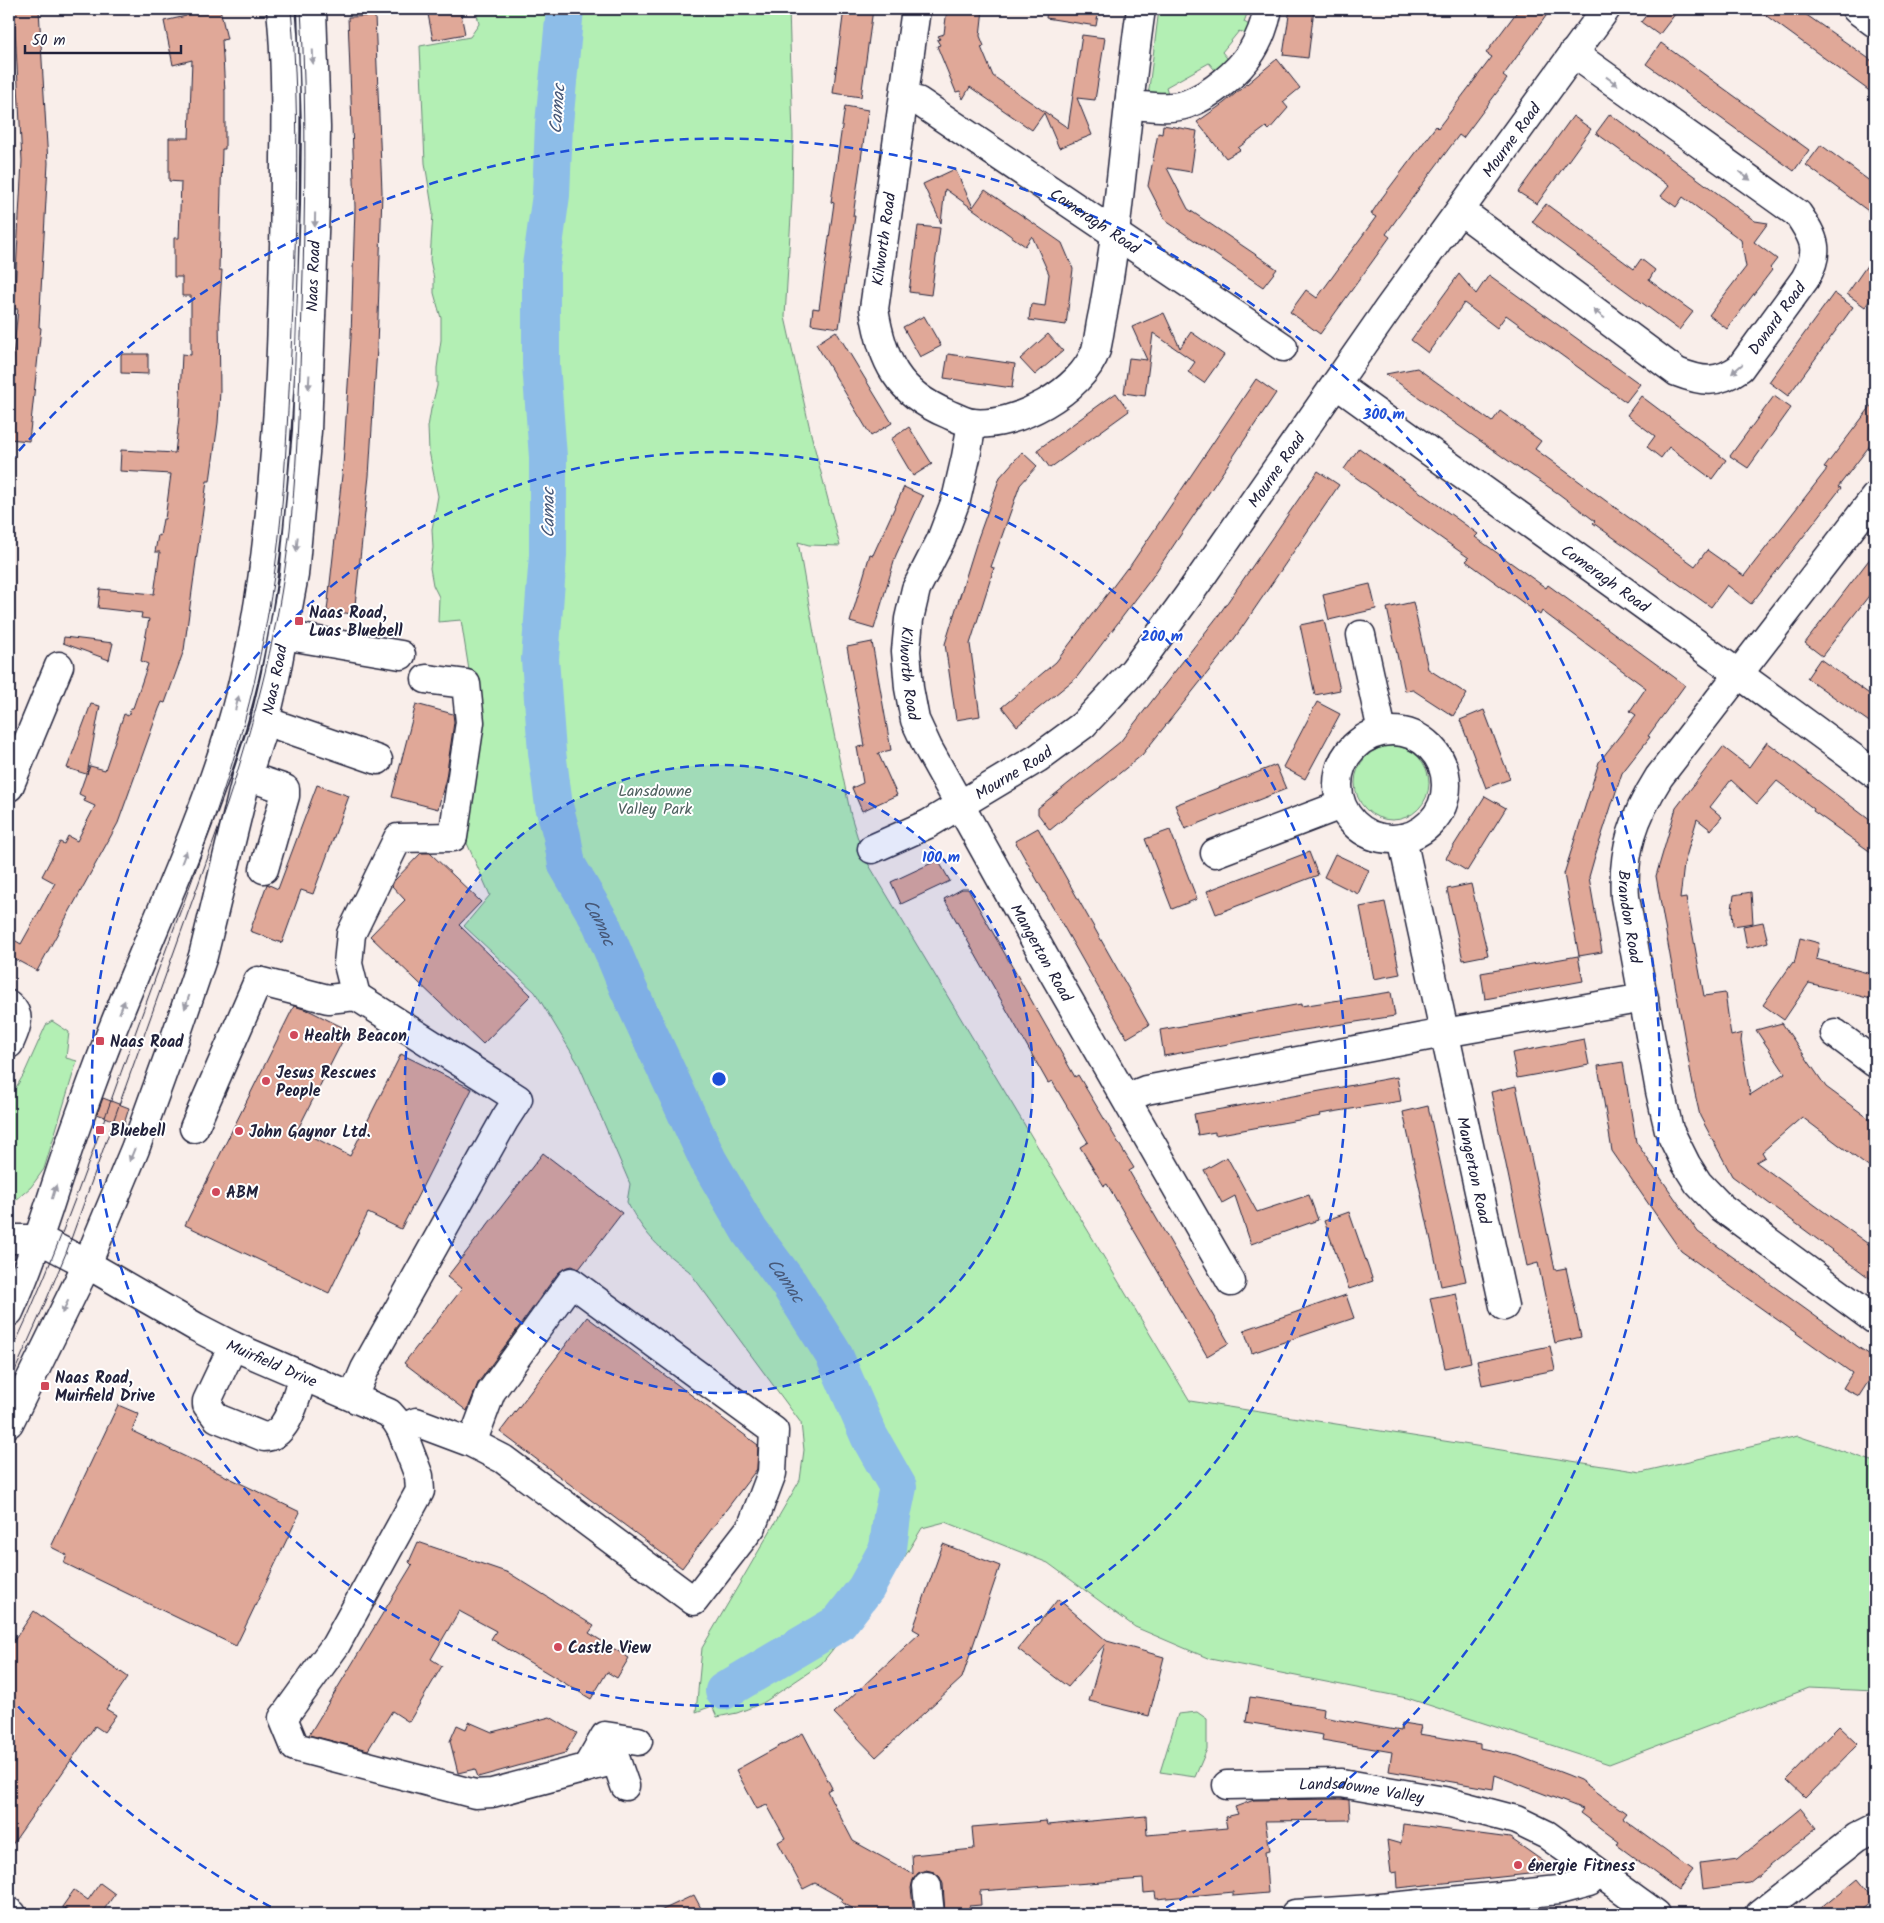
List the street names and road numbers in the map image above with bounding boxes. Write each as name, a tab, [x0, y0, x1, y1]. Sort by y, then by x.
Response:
street label: Mourne Road	[1476, 97, 1548, 183]
street label: Comeragh Road	[1044, 182, 1146, 262]
street label: Kilworth Road	[866, 190, 904, 287]
street label: Naas Road	[300, 239, 328, 312]
street label: Donard Road	[1742, 276, 1814, 361]
street label: Mourne Road	[1242, 427, 1313, 513]
street label: Comeragh Road	[1555, 538, 1655, 620]
street label: Kilworth Road	[892, 626, 926, 723]
street label: Naas Road	[256, 642, 295, 717]
street label: Mourne Road	[970, 740, 1059, 807]
street label: Brandon Road	[1611, 870, 1648, 967]
street label: Mangerton Road	[1003, 899, 1079, 1008]
street label: Mangerton Road	[1449, 1114, 1497, 1228]
street label: Muirfield Drive	[222, 1334, 321, 1395]
street label: Landsdowne Valley	[1299, 1772, 1426, 1811]

